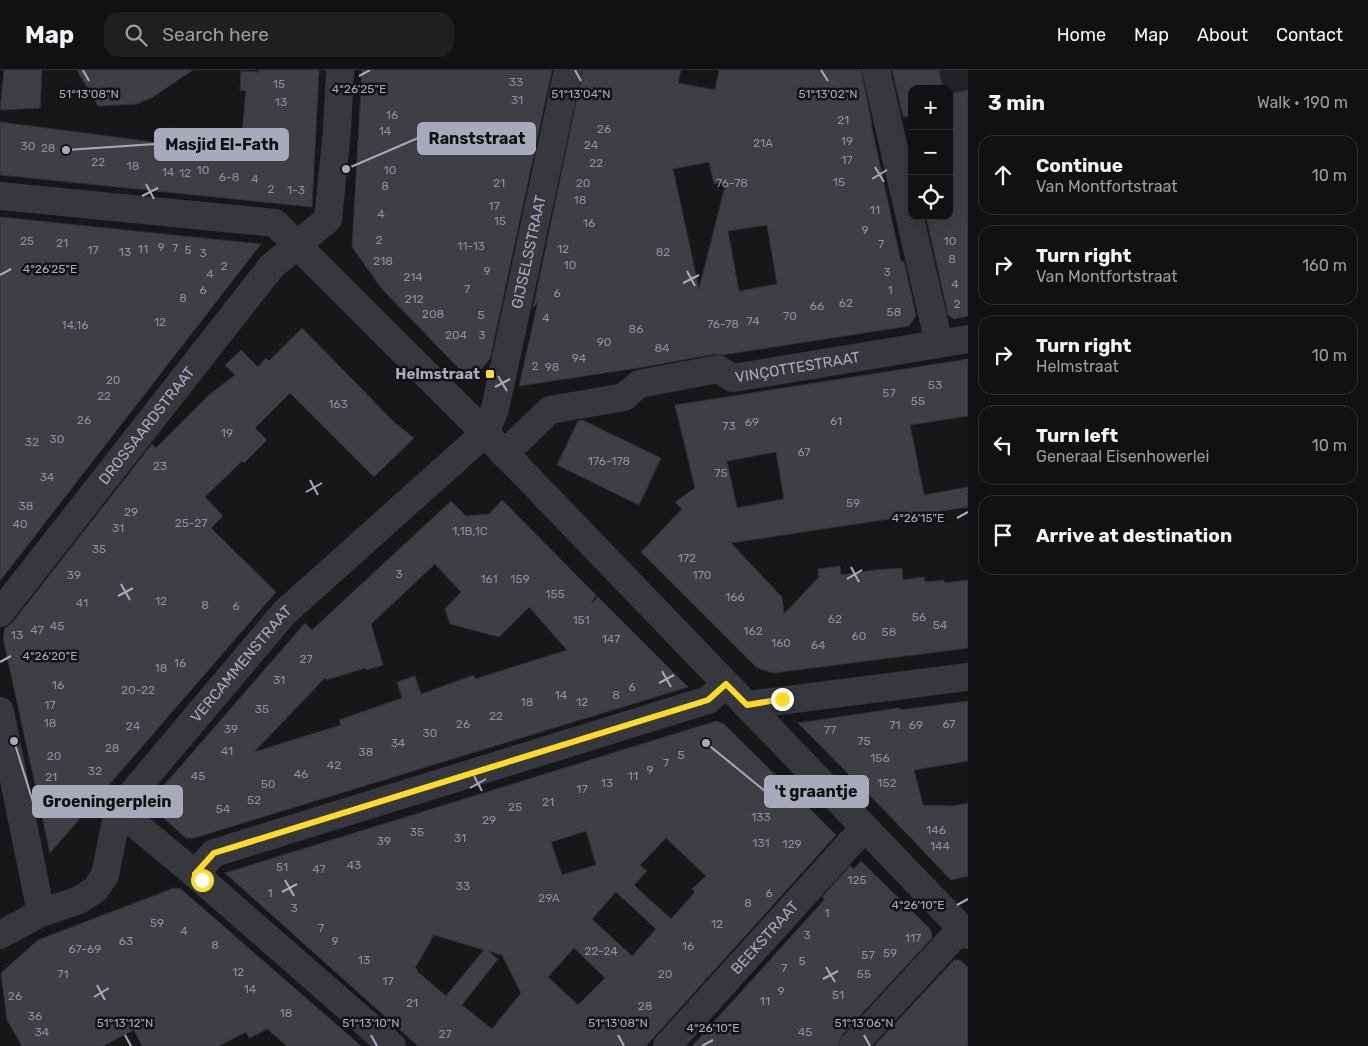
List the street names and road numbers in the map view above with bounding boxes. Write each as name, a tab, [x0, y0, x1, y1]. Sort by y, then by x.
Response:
street label: GIJSELSSTRAAT	[508, 193, 550, 310]
street label: VINÇOTTESTRAAT	[734, 348, 862, 386]
street label: DROSSAARDSTRAAT	[95, 363, 199, 488]
street label: VERCAMMENSTRAAT	[187, 601, 296, 726]
street label: BEEKSTRAAT	[727, 897, 803, 978]

